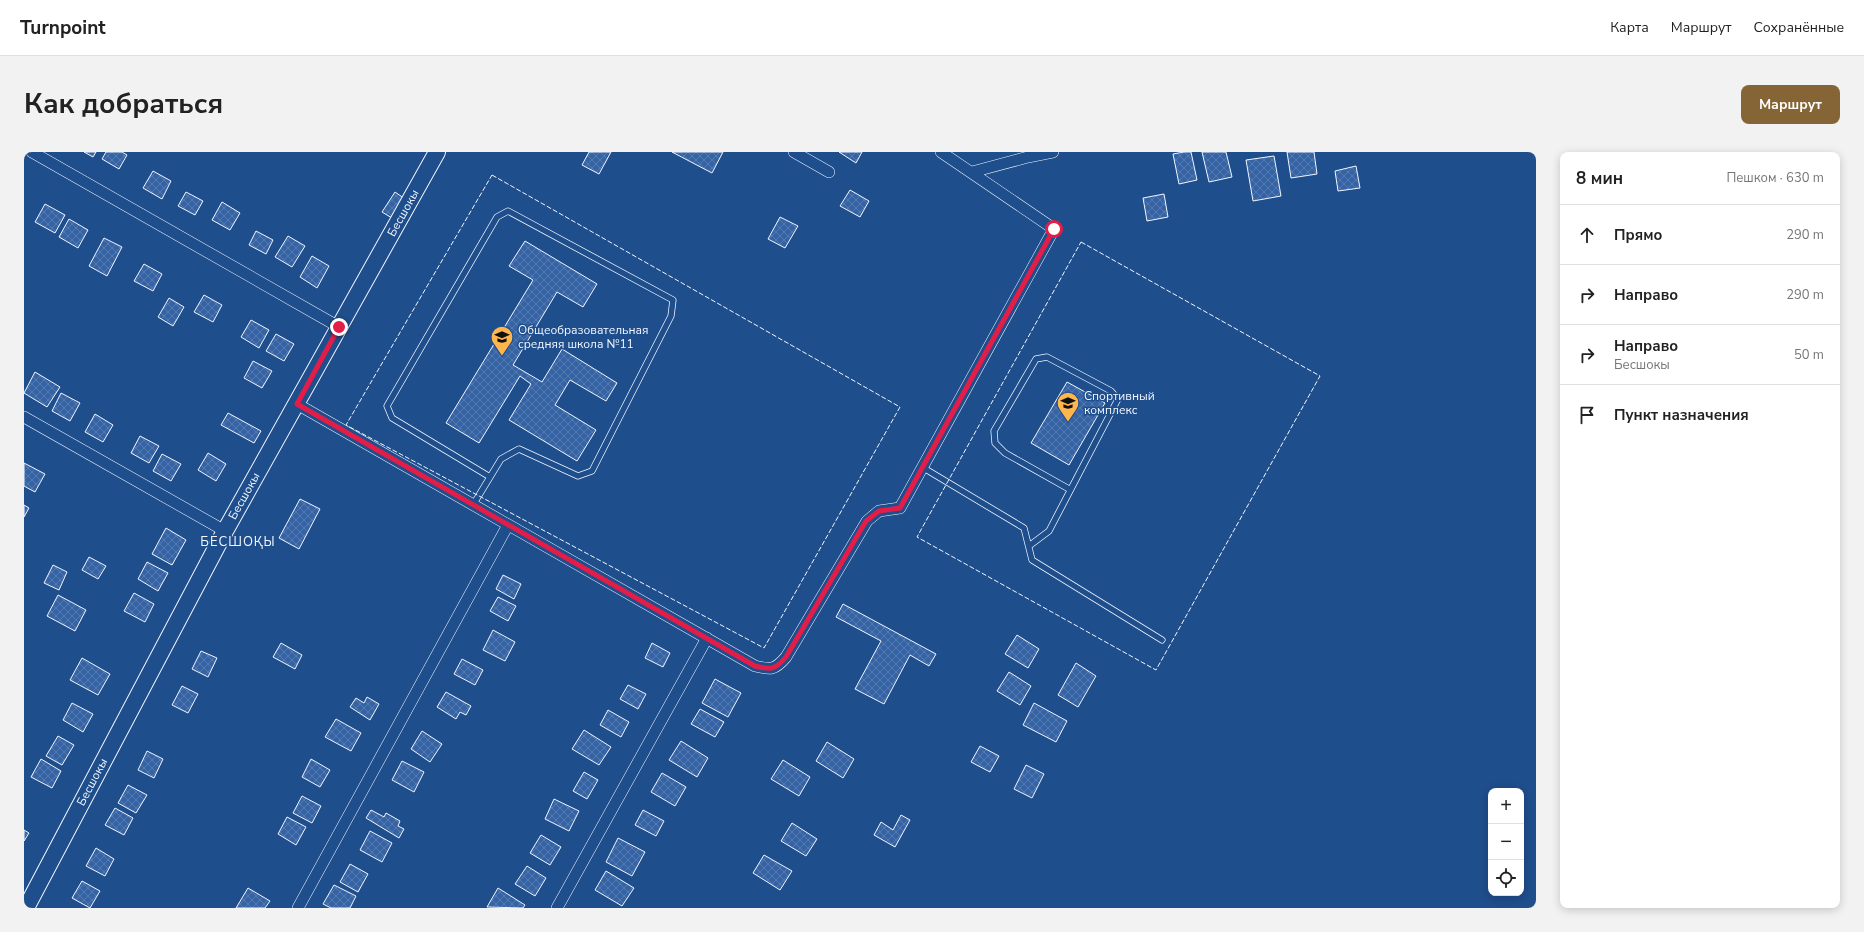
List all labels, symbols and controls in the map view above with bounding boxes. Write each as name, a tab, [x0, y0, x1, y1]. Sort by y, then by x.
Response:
text: Turnpoint	[20, 15, 106, 41]
text: Карта	[1610, 18, 1649, 37]
text: Маршрут	[1671, 18, 1732, 37]
text: Сохранённые	[1754, 18, 1844, 37]
text: Как добраться	[24, 85, 223, 123]
button: Маршрут	[1741, 85, 1840, 124]
text: 8 мин	[1576, 167, 1623, 190]
text: Пешком · 630 m	[1726, 169, 1824, 187]
street label: Бесшокы	[384, 187, 422, 239]
route start	[1045, 220, 1063, 238]
icon: ahead	[1576, 224, 1598, 246]
text: Прямо	[1614, 225, 1662, 245]
text: 290 m	[1786, 226, 1824, 244]
icon: right	[1576, 284, 1598, 306]
text: Направо	[1614, 285, 1678, 305]
text: 290 m	[1786, 286, 1824, 304]
route end	[330, 318, 348, 336]
place label: Общеобразовательная средняя школа №11	[518, 322, 648, 352]
school or university icon: Общеобразовательная средняя школа №11	[489, 324, 515, 357]
text: Направо	[1614, 336, 1678, 356]
icon: right	[1576, 344, 1598, 366]
text: 50 m	[1794, 346, 1824, 364]
text: Бесшокы	[1614, 356, 1670, 374]
place label: Спортивный комплекс	[1084, 388, 1155, 418]
school or university icon: Спортивный комплекс	[1055, 390, 1081, 423]
icon: arrive	[1576, 404, 1598, 426]
text: Пункт назначения	[1614, 405, 1749, 425]
street label: Бесшокы	[225, 470, 263, 522]
district label: БЕСШОҚЫ	[200, 533, 276, 551]
street label: Бесшокы	[73, 755, 111, 809]
map controls	[1488, 788, 1524, 896]
button: +	[1488, 788, 1524, 824]
button: −	[1488, 824, 1524, 860]
button: locate	[1488, 860, 1524, 896]

